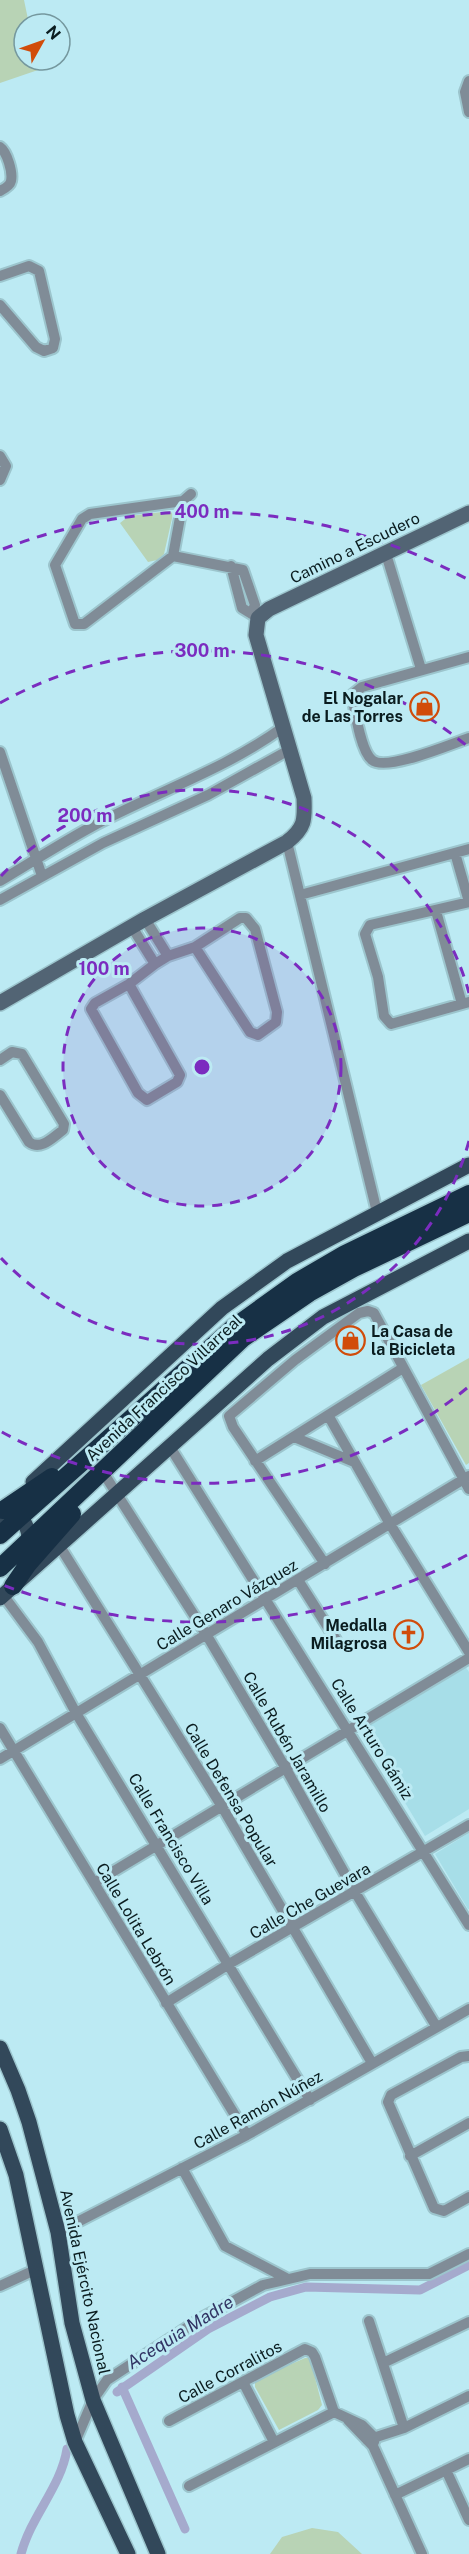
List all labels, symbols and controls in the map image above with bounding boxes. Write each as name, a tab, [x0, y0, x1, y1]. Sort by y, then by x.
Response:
north arrow	[12, 12, 72, 72]
text: N	[42, 22, 64, 44]
text: 400 m	[174, 501, 230, 522]
street label: Camino a Escudero	[287, 508, 423, 588]
text: 300 m	[174, 640, 230, 661]
place label: El Nogalar de Las Torres	[302, 689, 403, 726]
shop icon: El Nogalar de Las Torres	[408, 691, 440, 723]
text: 200 m	[58, 805, 112, 826]
text: 100 m	[78, 958, 130, 979]
centre of rings	[192, 1057, 212, 1077]
street label: Avenida Francisco Villarreal	[82, 1311, 246, 1465]
place label: La Casa de la Bicicleta	[371, 1322, 455, 1359]
shop icon: La Casa de la Bicicleta	[334, 1324, 366, 1356]
street label: Calle Genaro Vázquez	[153, 1555, 301, 1655]
place label: Medalla Milagrosa	[310, 1616, 387, 1653]
church icon: Medalla Milagrosa	[392, 1618, 424, 1650]
street label: Calle Rubén Jaramillo	[239, 1668, 335, 1816]
street label: Calle Arturo Gámiz	[327, 1675, 417, 1803]
street label: Calle Defensa Popular	[180, 1720, 282, 1870]
street label: Calle Francisco Villa	[124, 1770, 218, 1908]
street label: Calle Lolita Lebrón	[92, 1859, 180, 1989]
street label: Calle Che Guevara	[246, 1859, 374, 1943]
street label: Calle Ramón Núñez	[190, 2067, 326, 2153]
street label: Avenida Ejército Nacional	[56, 2188, 114, 2377]
water label: Acequia Madre	[123, 2291, 237, 2373]
street label: Calle Corralitos	[175, 2337, 285, 2407]

